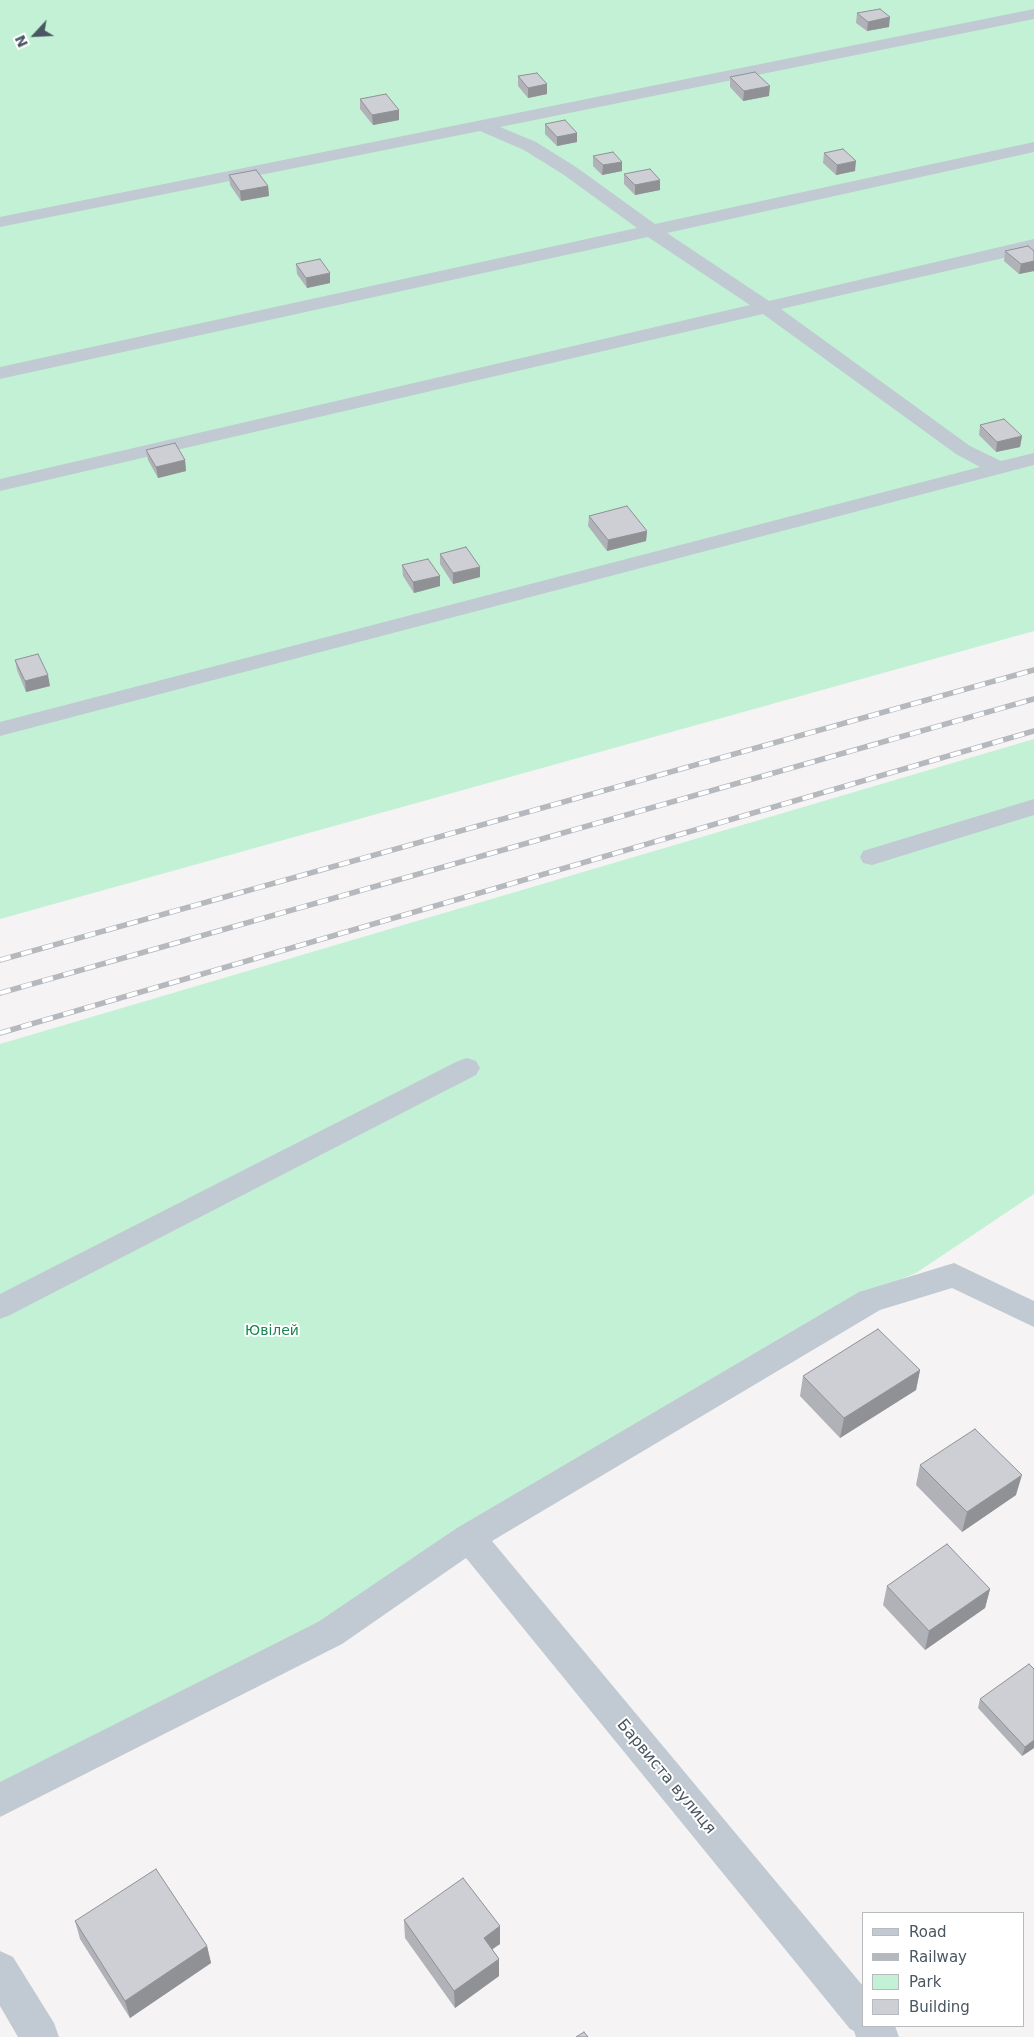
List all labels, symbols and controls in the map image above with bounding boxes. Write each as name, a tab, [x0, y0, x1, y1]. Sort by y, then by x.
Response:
north arrow	[10, 10, 60, 60]
text: N	[12, 33, 31, 50]
park label: Ювілей	[245, 1323, 299, 1339]
street label: Барвиста вулиця	[612, 1716, 720, 1838]
legend	[862, 1912, 1024, 2027]
text: Road	[909, 1923, 947, 1941]
text: Railway	[909, 1948, 967, 1966]
text: Park	[909, 1973, 941, 1991]
text: Building	[909, 1998, 970, 2016]

